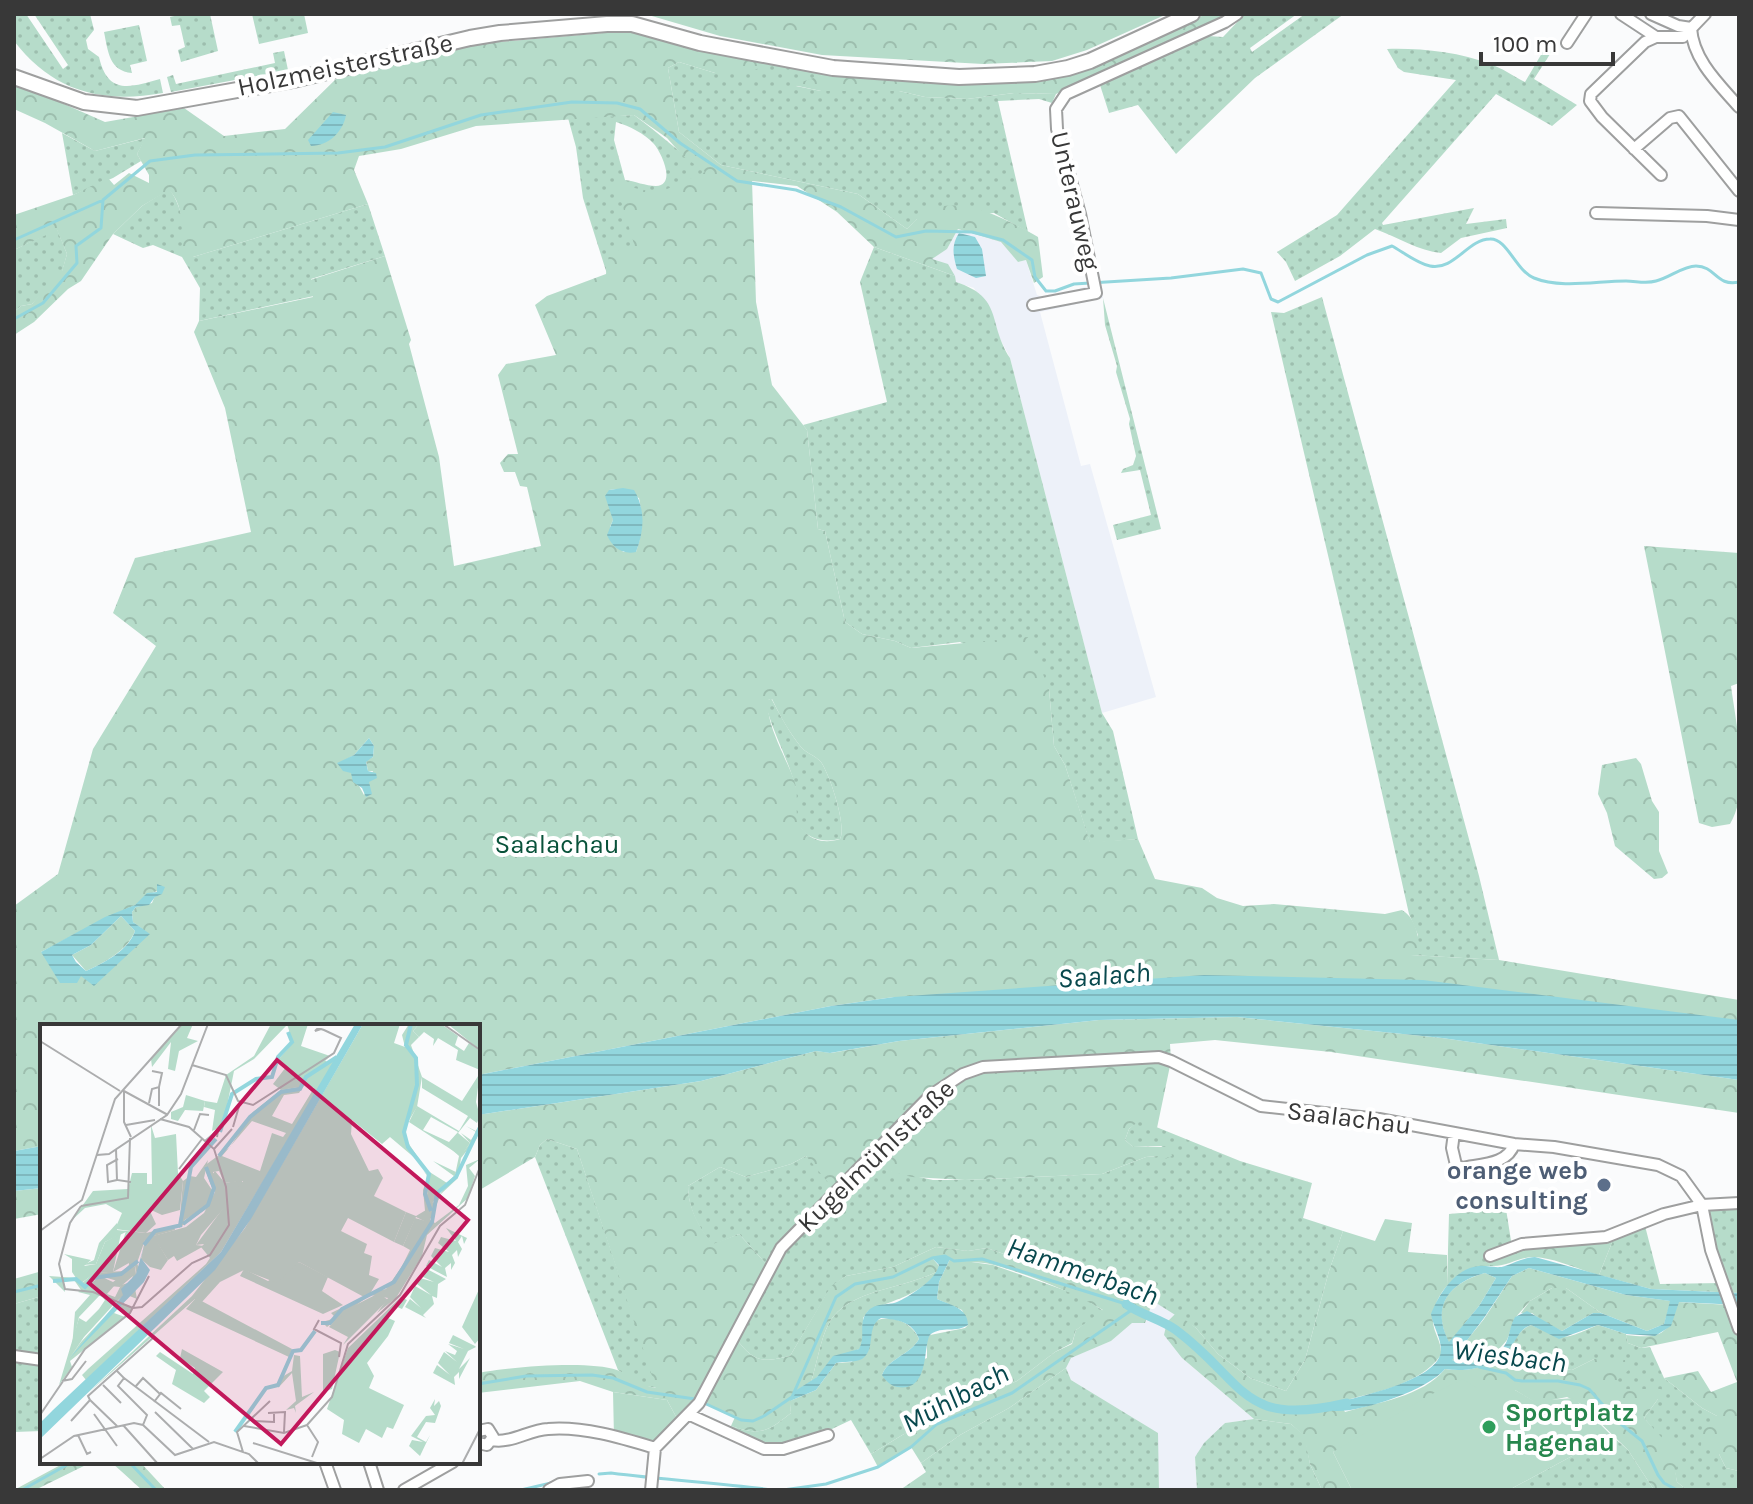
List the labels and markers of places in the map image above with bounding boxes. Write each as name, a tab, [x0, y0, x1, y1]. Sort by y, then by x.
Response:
place label: orange web consulting	[1447, 1155, 1588, 1216]
marker: orange web consulting	[1595, 1176, 1613, 1194]
place label: Sportplatz Hagenau	[1505, 1397, 1635, 1458]
marker: Sportplatz Hagenau	[1480, 1418, 1498, 1436]

